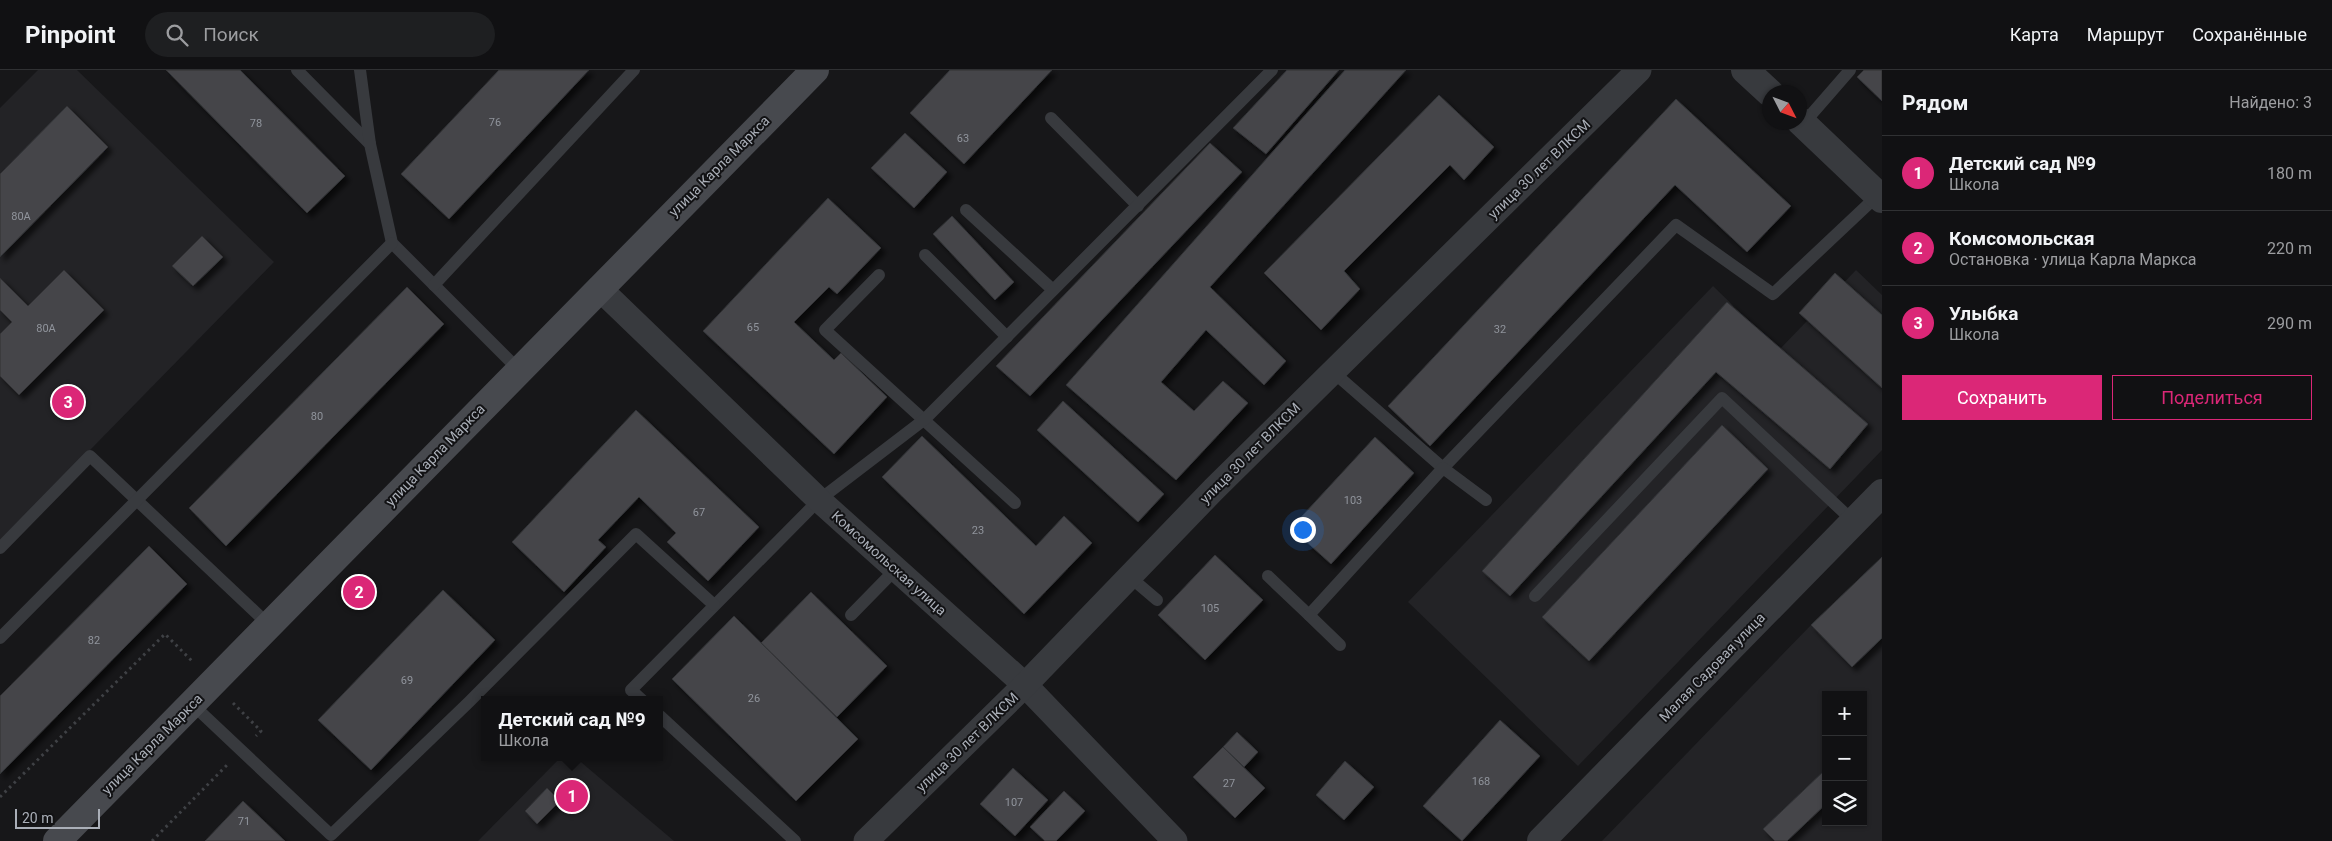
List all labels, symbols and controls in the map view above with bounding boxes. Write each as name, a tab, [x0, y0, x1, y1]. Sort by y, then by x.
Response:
search box	[145, 12, 495, 57]
text: Pinpoint	[25, 21, 115, 49]
icon: search	[163, 21, 191, 49]
text: Поиск	[203, 23, 259, 46]
text: Карта	[2010, 24, 2059, 45]
text: Маршрут	[2087, 24, 2164, 45]
text: Сохранённые	[2192, 24, 2307, 45]
north arrow	[1762, 85, 1807, 130]
text: Рядом	[1902, 91, 1968, 115]
text: Найдено: 3	[2229, 93, 2312, 112]
street label: улица Карла Маркса	[665, 112, 773, 220]
house number: 76	[489, 116, 501, 129]
street label: улица 30 лет ВЛКСМ	[1485, 116, 1593, 222]
house number: 78	[250, 117, 262, 130]
house number: 63	[957, 132, 969, 145]
text: Детский сад №9	[1949, 152, 2096, 175]
text: 1	[1913, 164, 1923, 183]
text: 180 m	[2267, 164, 2312, 183]
text: Школа	[1949, 175, 2000, 194]
house number: 80А	[11, 210, 32, 223]
text: Комсомольская	[1949, 227, 2095, 250]
text: 2	[1913, 239, 1923, 258]
text: 220 m	[2267, 239, 2312, 258]
text: Остановка · улица Карла Маркса	[1949, 250, 2197, 269]
text: Улыбка	[1949, 302, 2018, 325]
text: 3	[1913, 314, 1923, 333]
text: 290 m	[2267, 314, 2312, 333]
house number: 65	[747, 321, 759, 334]
house number: 80А	[36, 322, 57, 335]
house number: 32	[1494, 323, 1506, 336]
text: Школа	[1949, 325, 2000, 344]
button: Сохранить	[1902, 375, 2102, 420]
button: Поделиться	[2112, 375, 2312, 420]
pin: 3	[52, 383, 84, 421]
street label: улица 30 лет ВЛКСМ	[1196, 399, 1304, 507]
street label: улица Карла Маркса	[382, 401, 488, 509]
house number: 80	[311, 410, 323, 423]
house number: 103	[1344, 494, 1362, 507]
house number: 67	[693, 506, 705, 519]
street label: Комсомольская улица	[828, 507, 950, 619]
your location	[1290, 517, 1316, 543]
house number: 23	[972, 524, 984, 537]
pin: 2	[343, 573, 375, 611]
house number: 105	[1201, 602, 1219, 615]
street label: Малая Садовая улица	[1656, 609, 1768, 725]
house number: 82	[88, 634, 100, 647]
house number: 69	[401, 674, 413, 687]
street label: улица 30 лет ВЛКСМ	[913, 689, 1021, 795]
street label: улица Карла Маркса	[98, 690, 206, 798]
map controls	[1822, 691, 1867, 826]
button: +	[1822, 691, 1867, 736]
house number: 26	[748, 692, 760, 705]
popup	[481, 696, 663, 761]
text: Детский сад №9	[498, 708, 646, 731]
text: Школа	[498, 731, 549, 750]
button: −	[1822, 736, 1867, 781]
house number: 168	[1472, 775, 1490, 788]
pin: 1	[556, 777, 588, 815]
house number: 27	[1223, 777, 1235, 790]
button: layers	[1822, 781, 1867, 826]
house number: 107	[1005, 796, 1023, 809]
scale bar	[15, 806, 100, 829]
text: 20 m	[22, 810, 54, 826]
house number: 71	[238, 815, 250, 828]

